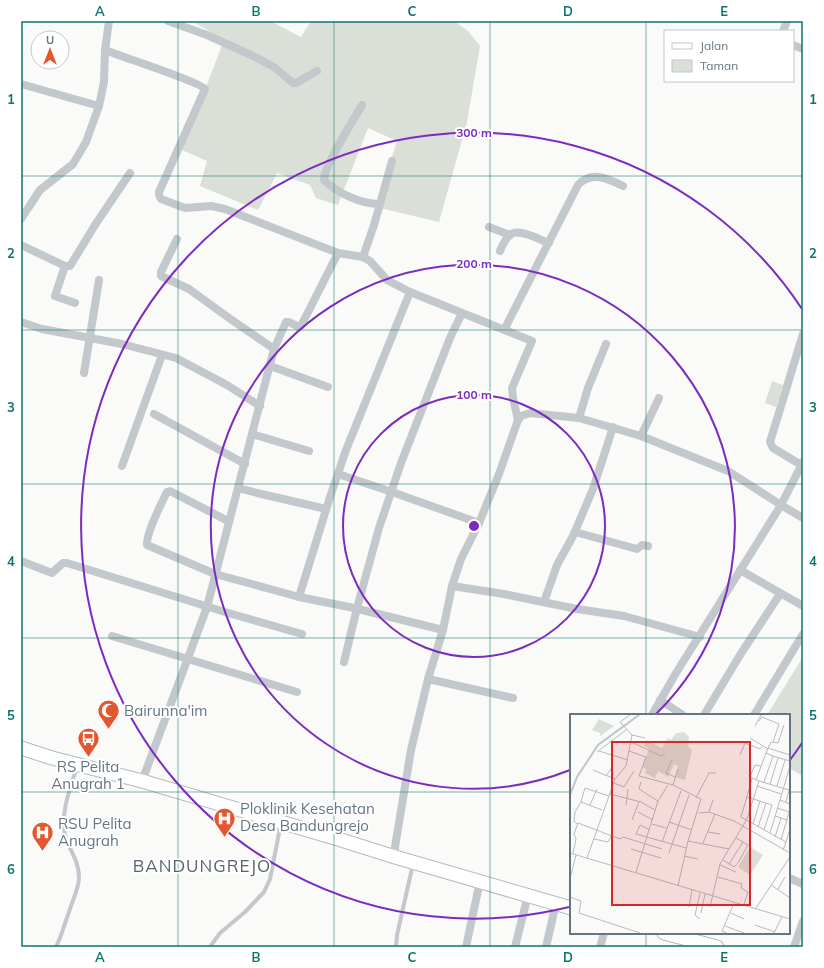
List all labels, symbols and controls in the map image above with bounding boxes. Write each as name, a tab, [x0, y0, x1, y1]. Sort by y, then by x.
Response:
text: A	[95, 3, 105, 19]
text: B	[252, 3, 261, 19]
text: C	[408, 3, 417, 19]
text: D	[563, 3, 573, 19]
text: E	[720, 3, 728, 19]
north arrow	[30, 30, 70, 70]
legend	[664, 30, 794, 82]
text: U	[46, 33, 54, 47]
text: Jalan	[700, 38, 728, 53]
text: Taman	[700, 58, 738, 73]
text: 1	[7, 91, 15, 107]
text: 1	[809, 91, 817, 107]
text: 300 m	[456, 125, 492, 140]
text: 2	[7, 245, 15, 261]
text: 2	[809, 245, 817, 261]
text: 200 m	[456, 256, 492, 271]
text: 100 m	[456, 387, 492, 402]
text: 3	[7, 399, 15, 415]
text: 3	[809, 399, 817, 415]
centre of rings	[467, 519, 481, 533]
text: 4	[7, 553, 15, 569]
text: 4	[809, 553, 817, 569]
mosque icon: Bairunna'im	[95, 698, 121, 731]
place label: Bairunna'im	[124, 701, 208, 720]
text: 5	[7, 707, 15, 723]
text: 5	[809, 707, 817, 723]
inset map	[570, 714, 790, 934]
bus stop icon: RS Pelita Anugrah 1	[75, 725, 101, 758]
place label: RS Pelita Anugrah 1	[51, 757, 125, 793]
place label: Ploklinik Kesehatan Desa Bandungrejo	[240, 799, 375, 835]
hospital icon: Ploklinik Kesehatan Desa Bandungrejo	[211, 805, 237, 838]
place label: RSU Pelita Anugrah	[58, 814, 132, 850]
hospital icon: RSU Pelita Anugrah	[29, 820, 55, 853]
district label: BANDUNGREJO	[133, 855, 271, 877]
text: 6	[7, 861, 15, 877]
text: 6	[809, 861, 817, 877]
text: A	[95, 949, 105, 965]
text: B	[252, 949, 261, 965]
text: C	[408, 949, 417, 965]
text: D	[563, 949, 573, 965]
text: E	[720, 949, 728, 965]

